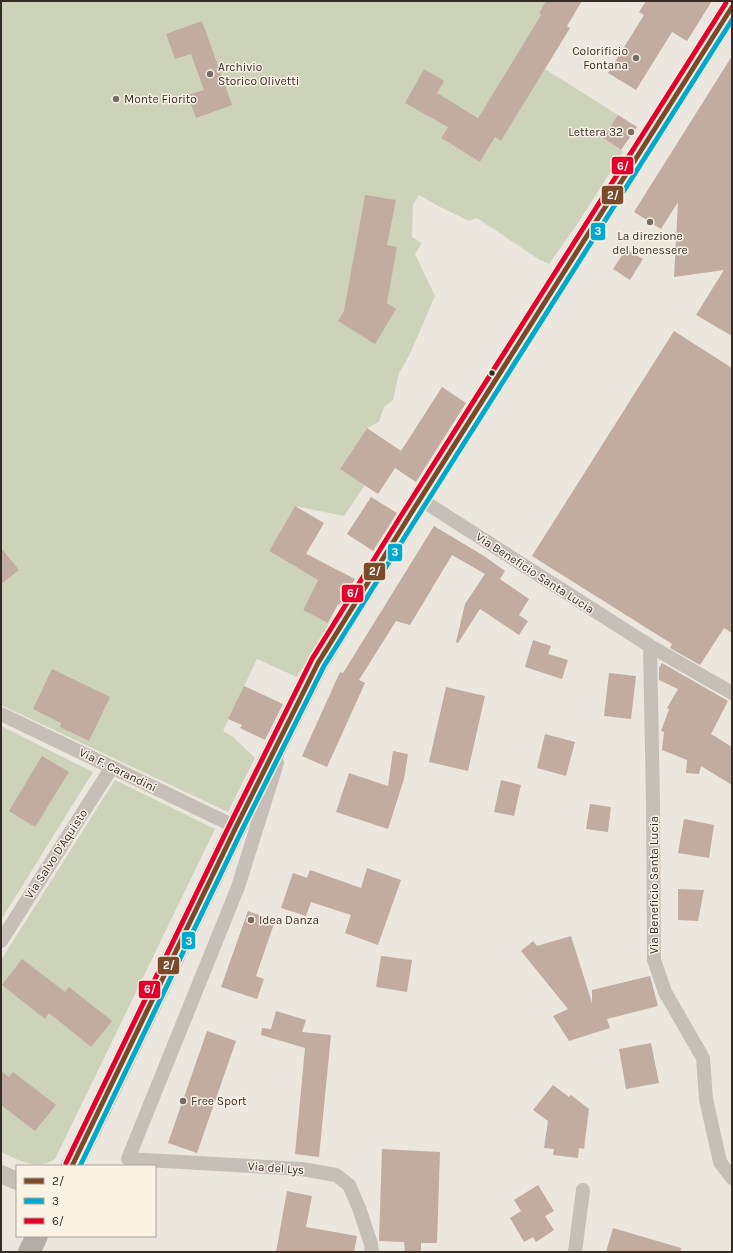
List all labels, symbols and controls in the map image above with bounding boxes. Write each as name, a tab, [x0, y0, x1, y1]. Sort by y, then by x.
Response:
place label: Colorificio Fontana	[572, 44, 628, 72]
marker: Colorificio Fontana	[631, 53, 641, 63]
place label: Archivio Storico Olivetti	[218, 60, 299, 88]
marker: Archivio Storico Olivetti	[205, 69, 215, 79]
place label: Monte Fiorito	[124, 92, 197, 106]
marker: Monte Fiorito	[111, 94, 121, 104]
place label: Lettera 32	[568, 125, 623, 139]
marker: Lettera 32	[626, 127, 636, 137]
line badge: 6/	[611, 156, 634, 175]
text: 6/	[617, 160, 629, 173]
line badge: 2/	[601, 185, 624, 205]
text: 2/	[607, 189, 619, 202]
marker: La direzione del benessere	[645, 217, 655, 227]
line badge: 3	[590, 222, 606, 241]
text: 3	[595, 225, 602, 238]
place label: La direzione del benessere	[612, 229, 688, 257]
unlabelled marker	[487, 368, 497, 378]
street label: Via Beneficio Santa Lucia	[473, 530, 597, 616]
line badge: 3	[387, 543, 403, 562]
text: 3	[392, 546, 399, 559]
line badge: 2/	[363, 562, 386, 581]
text: 2/	[369, 565, 381, 578]
line badge: 6/	[341, 584, 364, 603]
text: 6/	[347, 587, 359, 600]
street label: Via F. Carandini	[77, 745, 159, 795]
street label: Via Salvo D'Aquisto	[22, 807, 90, 901]
street label: Via Beneficio Santa Lucia	[647, 816, 661, 954]
place label: Idea Danza	[259, 913, 319, 927]
marker: Idea Danza	[246, 915, 256, 925]
line badge: 3	[181, 931, 196, 950]
text: 3	[186, 935, 193, 948]
line badge: 2/	[157, 956, 180, 975]
text: 2/	[163, 959, 175, 972]
line badge: 6/	[138, 980, 161, 999]
text: 6/	[144, 983, 156, 996]
place label: Free Sport	[191, 1094, 247, 1108]
marker: Free Sport	[178, 1096, 188, 1106]
street label: Via del Lys	[247, 1159, 305, 1177]
legend	[16, 1165, 156, 1237]
text: 2/	[52, 1174, 64, 1188]
text: 3	[52, 1194, 59, 1208]
text: 6/	[52, 1214, 64, 1228]

